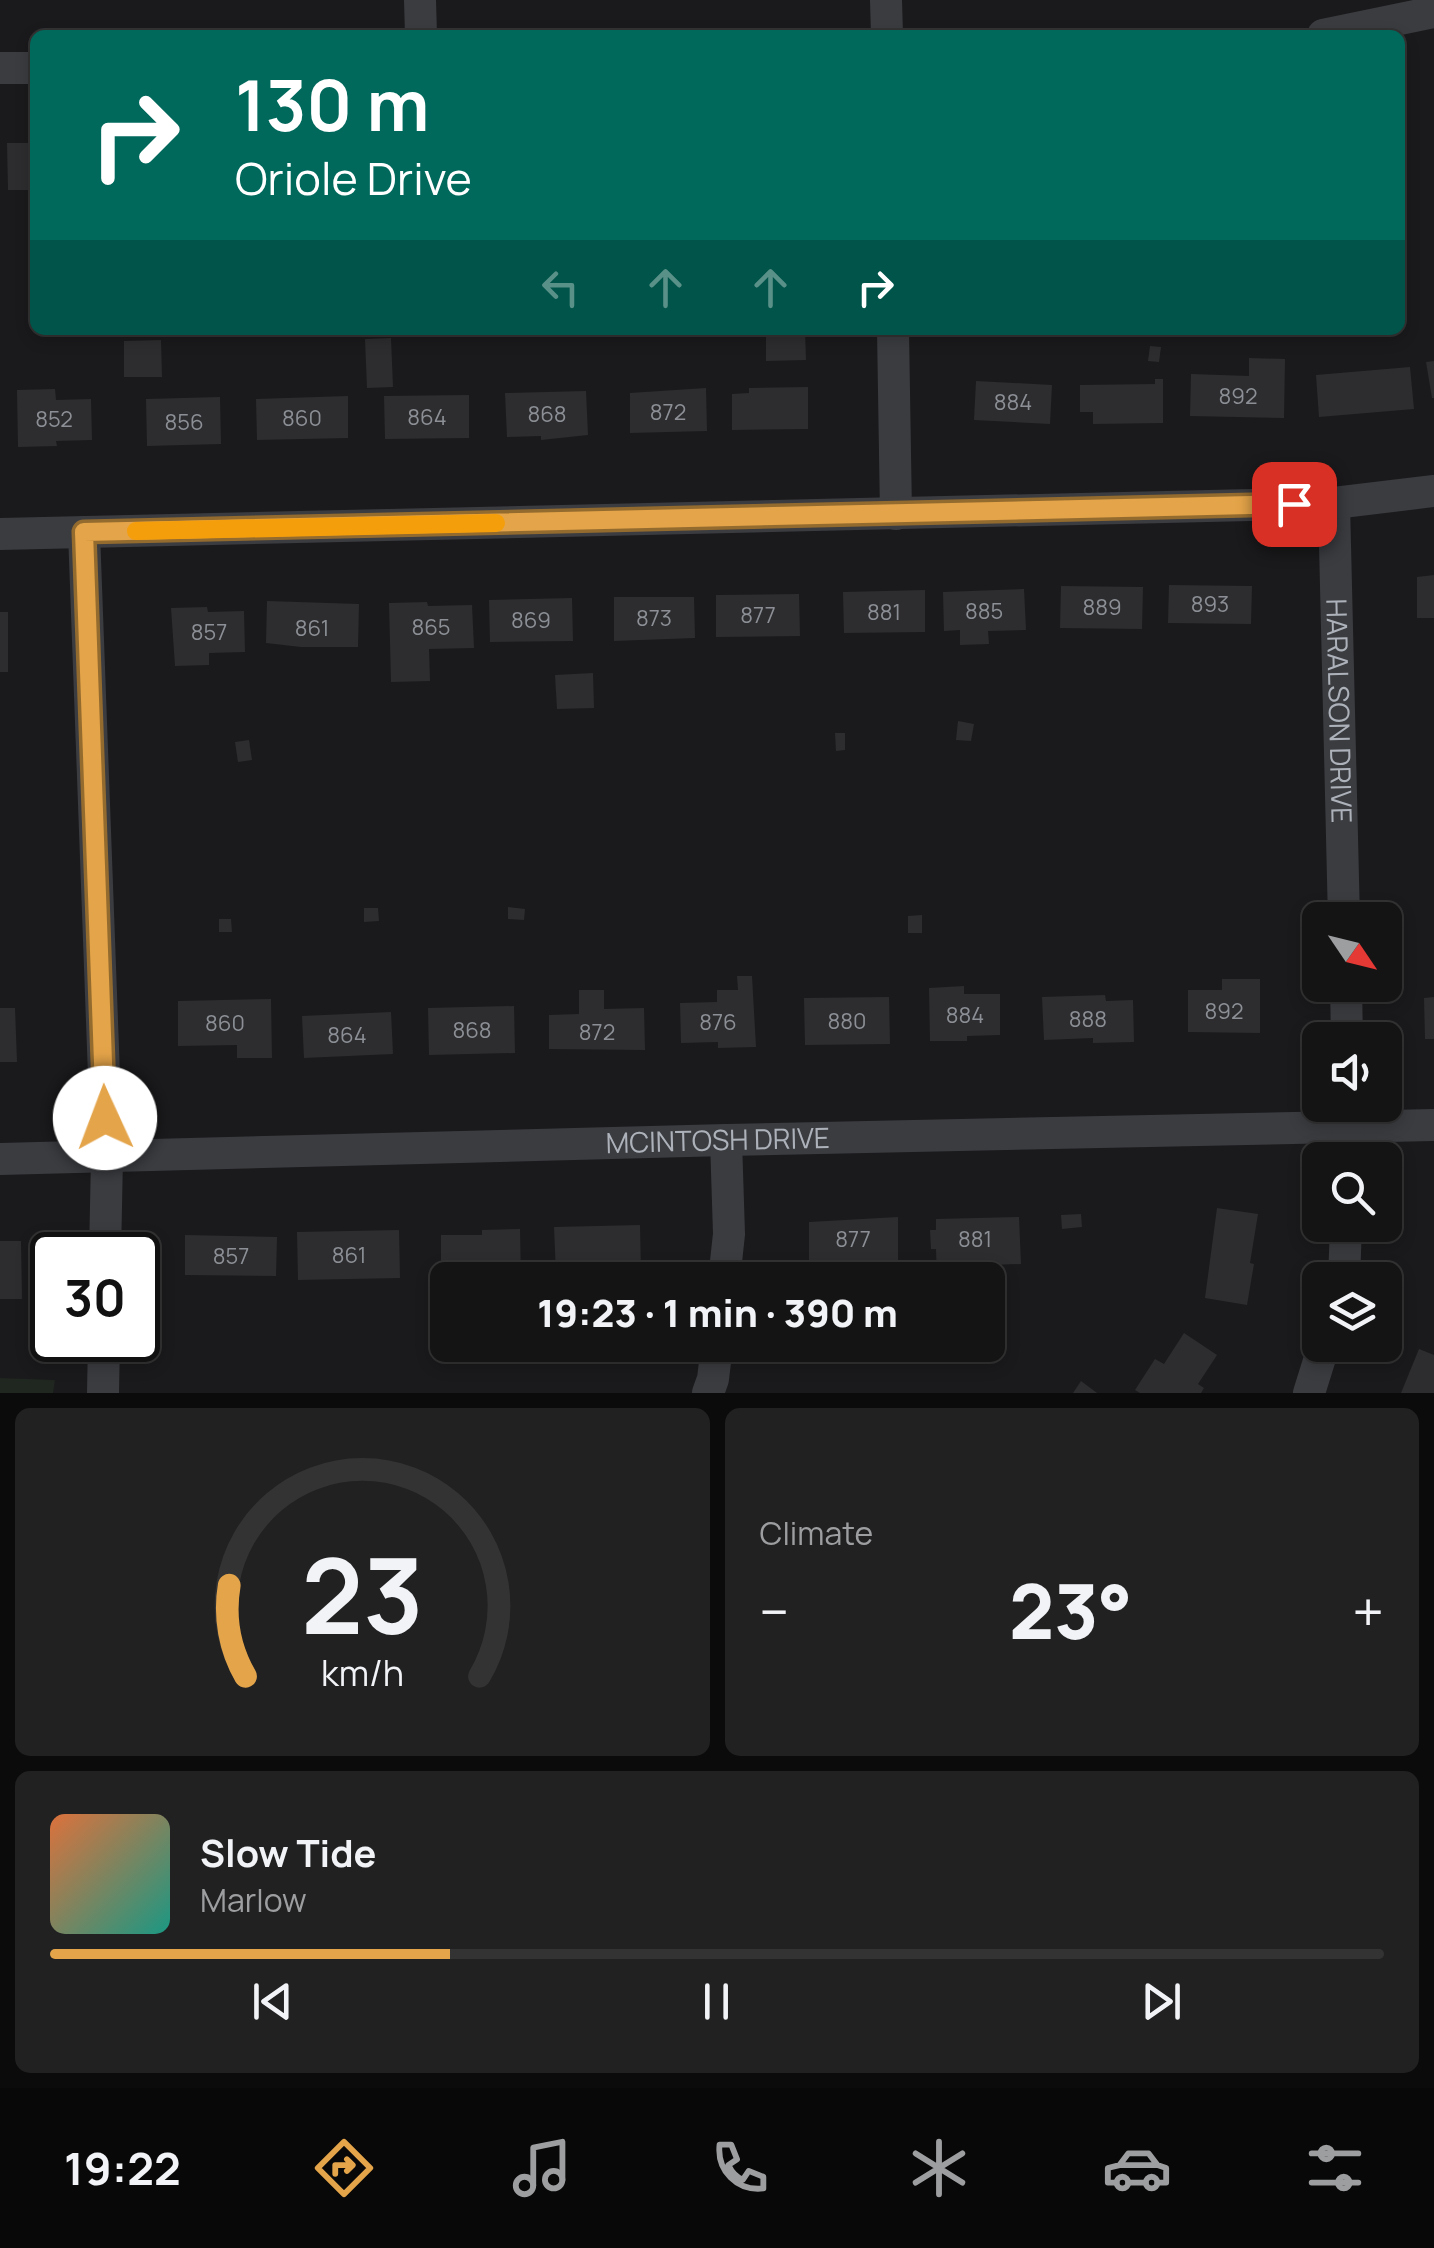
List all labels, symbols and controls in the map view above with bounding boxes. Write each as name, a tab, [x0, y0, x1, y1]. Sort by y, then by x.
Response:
text: 130 m	[235, 56, 429, 152]
icon: right	[70, 70, 200, 200]
text: Oriole Drive	[235, 147, 472, 209]
icon: left	[533, 260, 588, 315]
icon: ahead	[638, 260, 693, 315]
icon: ahead	[743, 260, 798, 315]
icon: right	[848, 260, 903, 315]
house number: 892	[1219, 381, 1257, 411]
house number: 884	[994, 387, 1032, 417]
house number: 872	[650, 397, 686, 427]
house number: 868	[527, 399, 567, 429]
house number: 864	[407, 402, 447, 432]
house number: 860	[282, 403, 322, 433]
house number: 852	[35, 404, 73, 434]
house number: 856	[164, 407, 204, 437]
pin	[1252, 462, 1337, 547]
icon: arrive	[1267, 477, 1322, 532]
house number: 893	[1191, 589, 1229, 619]
house number: 889	[1082, 592, 1122, 622]
house number: 885	[965, 596, 1003, 626]
house number: 881	[867, 597, 901, 627]
street label: HARALSON DRIVE	[1318, 598, 1362, 824]
house number: 877	[740, 600, 776, 630]
house number: 873	[636, 603, 672, 633]
house number: 869	[511, 605, 551, 635]
house number: 865	[411, 612, 451, 642]
house number: 861	[295, 613, 329, 643]
house number: 857	[191, 617, 227, 647]
north arrow	[1302, 902, 1402, 1002]
map controls	[1302, 902, 1402, 1362]
house number: 892	[1205, 996, 1243, 1026]
house number: 884	[946, 1000, 984, 1030]
house number: 888	[1069, 1004, 1107, 1034]
house number: 880	[828, 1006, 866, 1036]
house number: 876	[699, 1007, 737, 1037]
house number: 860	[205, 1008, 245, 1038]
house number: 868	[452, 1015, 492, 1045]
house number: 872	[579, 1017, 615, 1047]
house number: 864	[327, 1020, 367, 1050]
button: sound	[1302, 1022, 1402, 1122]
position arrow	[53, 1066, 157, 1170]
street label: MCINTOSH DRIVE	[605, 1118, 830, 1161]
button: search	[1302, 1142, 1402, 1242]
house number: 877	[835, 1224, 871, 1254]
house number: 881	[958, 1224, 992, 1254]
speed limit sign: 30	[30, 1232, 160, 1362]
house number: 861	[332, 1240, 366, 1270]
house number: 857	[213, 1241, 249, 1271]
button: layers	[1302, 1262, 1402, 1362]
text: 19:23 · 1 min · 390 m	[537, 1286, 898, 1338]
text: Climate	[760, 1511, 873, 1555]
text: 23	[301, 1523, 423, 1665]
text: 23°	[1009, 1559, 1132, 1662]
text: −	[760, 1573, 789, 1649]
text: +	[1352, 1573, 1384, 1649]
text: km/h	[321, 1648, 404, 1697]
text: Slow Tide	[200, 1826, 377, 1878]
text: Marlow	[200, 1878, 307, 1922]
icon: previous	[245, 1974, 300, 2029]
icon: pause	[689, 1974, 744, 2029]
icon: next	[1134, 1974, 1189, 2029]
icon: directions	[309, 2133, 379, 2203]
icon: music	[507, 2133, 577, 2203]
icon: phone	[705, 2133, 775, 2203]
icon: climate	[904, 2133, 974, 2203]
icon: car	[1102, 2133, 1172, 2203]
icon: filters	[1300, 2133, 1370, 2203]
text: 19:22	[64, 2137, 181, 2199]

